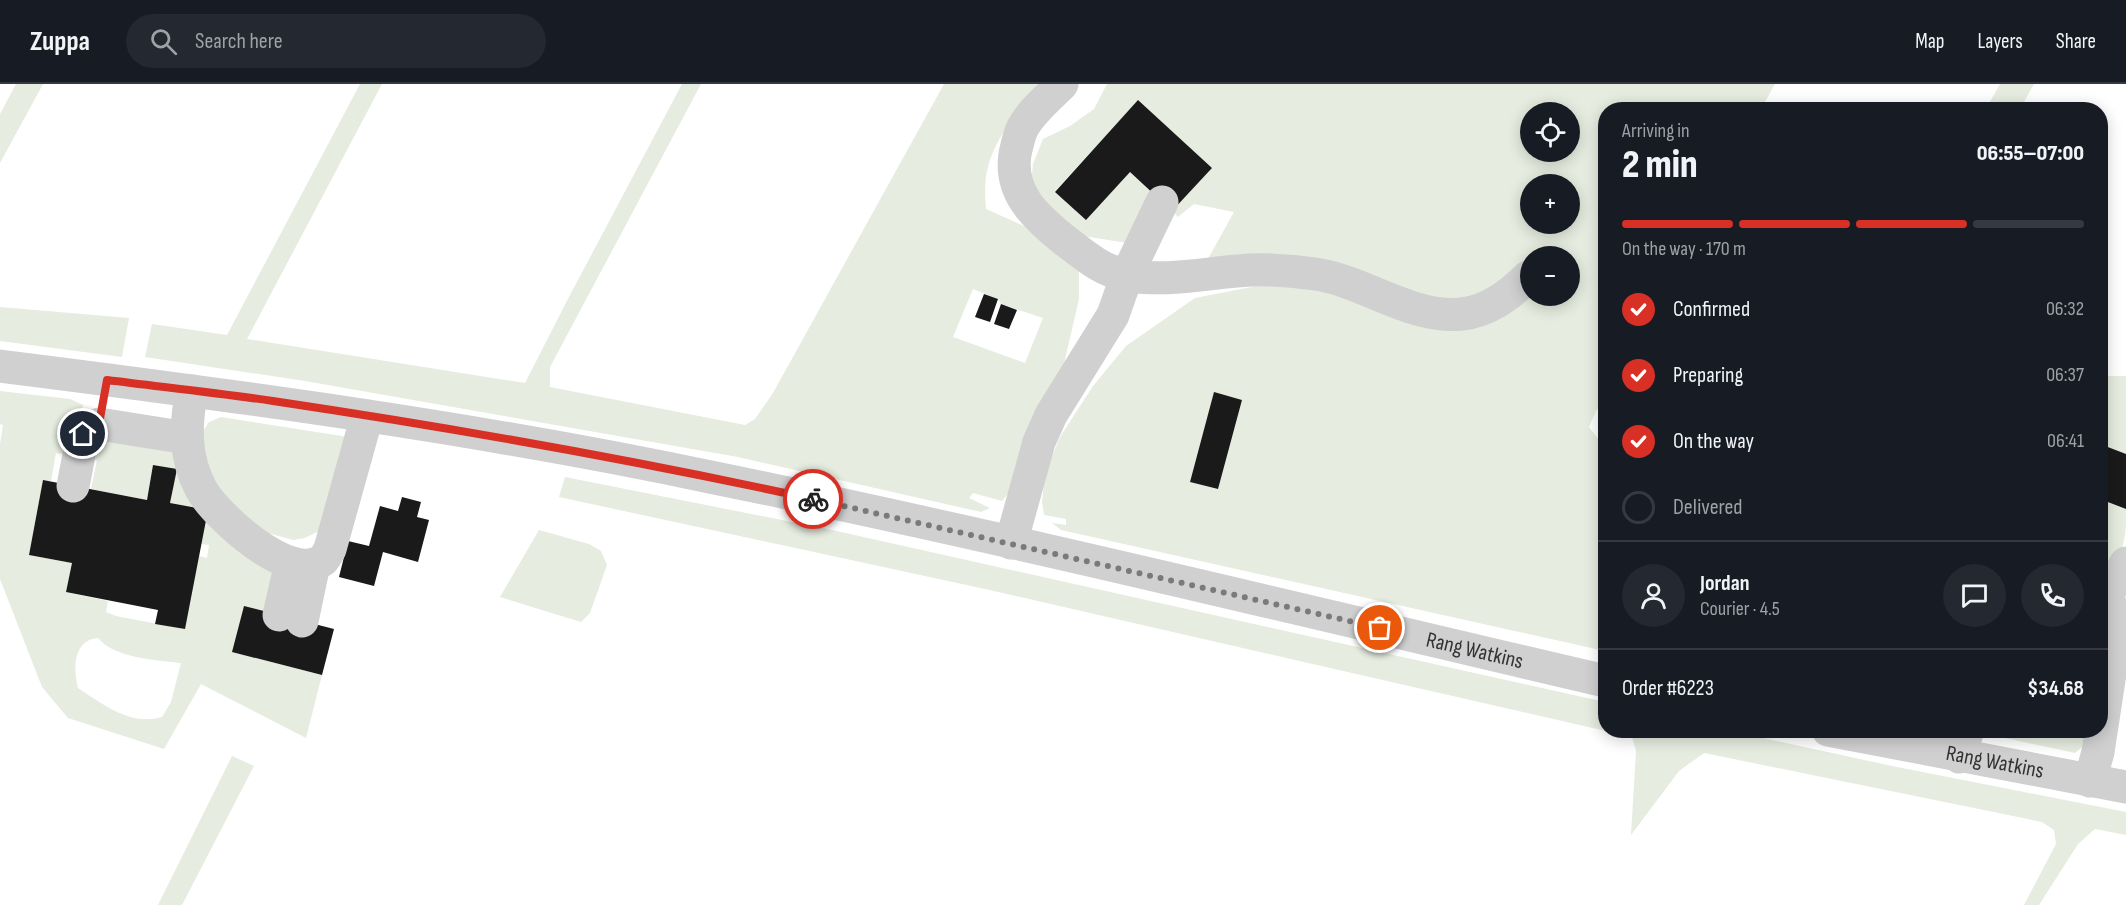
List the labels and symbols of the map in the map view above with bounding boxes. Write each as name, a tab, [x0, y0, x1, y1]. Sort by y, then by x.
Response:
pin	[57, 408, 108, 459]
courier	[783, 469, 843, 529]
pin	[1354, 602, 1405, 653]
street label: Rang Watkins	[1424, 626, 1526, 675]
street label: Rang Watkins	[1944, 739, 2046, 784]

